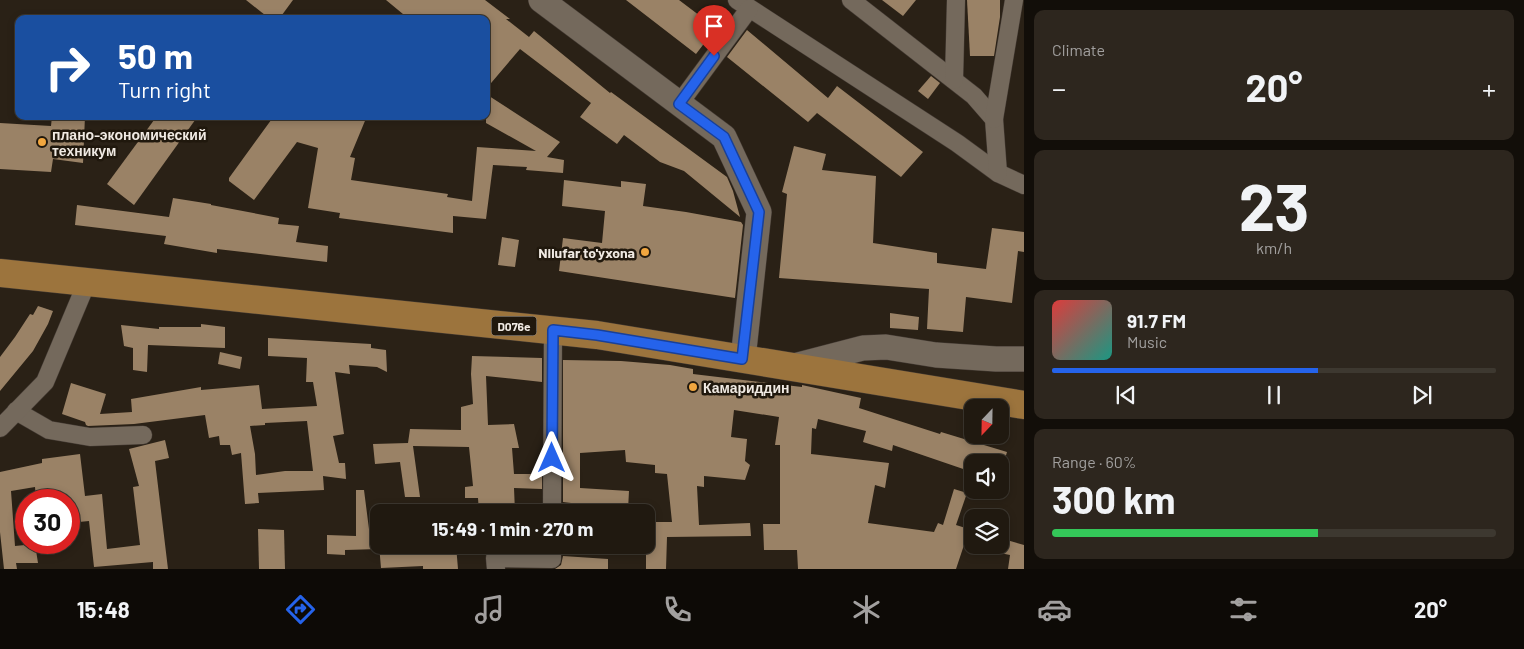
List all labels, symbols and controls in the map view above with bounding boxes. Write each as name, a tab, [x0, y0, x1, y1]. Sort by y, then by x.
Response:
pin	[693, 5, 735, 56]
icon: arrive	[700, 12, 728, 40]
text: 50 m	[118, 34, 193, 76]
icon: right	[35, 35, 100, 100]
text: Climate	[1052, 40, 1105, 59]
text: 20°	[1245, 64, 1303, 110]
text: −	[1052, 71, 1066, 105]
text: +	[1482, 71, 1496, 105]
text: Turn right	[118, 76, 211, 102]
place label: плано-экономический техникум	[52, 126, 207, 159]
marker: плано-экономический техникум	[36, 136, 48, 148]
text: 23	[1239, 166, 1309, 244]
text: km/h	[1256, 238, 1292, 257]
place label: Nilufar to'yxona	[538, 244, 635, 261]
marker: Nilufar to'yxona	[639, 246, 651, 258]
text: 91.7 FM	[1127, 309, 1186, 332]
road number: D076e	[492, 316, 536, 336]
text: Music	[1127, 332, 1167, 351]
place label: Камариддин	[703, 379, 789, 396]
marker: Камариддин	[687, 381, 699, 393]
icon: previous	[1112, 381, 1140, 409]
icon: pause	[1260, 381, 1288, 409]
icon: next	[1408, 381, 1436, 409]
north arrow	[964, 399, 1009, 444]
map controls	[964, 399, 1009, 554]
position arrow	[525, 431, 577, 483]
text: Range · 60%	[1052, 452, 1136, 471]
button: sound	[964, 454, 1009, 499]
text: 300 km	[1052, 476, 1175, 522]
speed limit sign: 30	[15, 489, 80, 554]
button: layers	[964, 509, 1009, 554]
text: 15:49 · 1 min · 270 m	[432, 517, 593, 540]
icon: directions	[283, 592, 318, 627]
icon: music	[472, 592, 507, 627]
icon: phone	[660, 592, 695, 627]
icon: climate	[849, 592, 884, 627]
icon: car	[1037, 592, 1072, 627]
icon: filters	[1226, 592, 1261, 627]
text: 15:48	[77, 596, 130, 622]
text: 20°	[1414, 596, 1447, 622]

